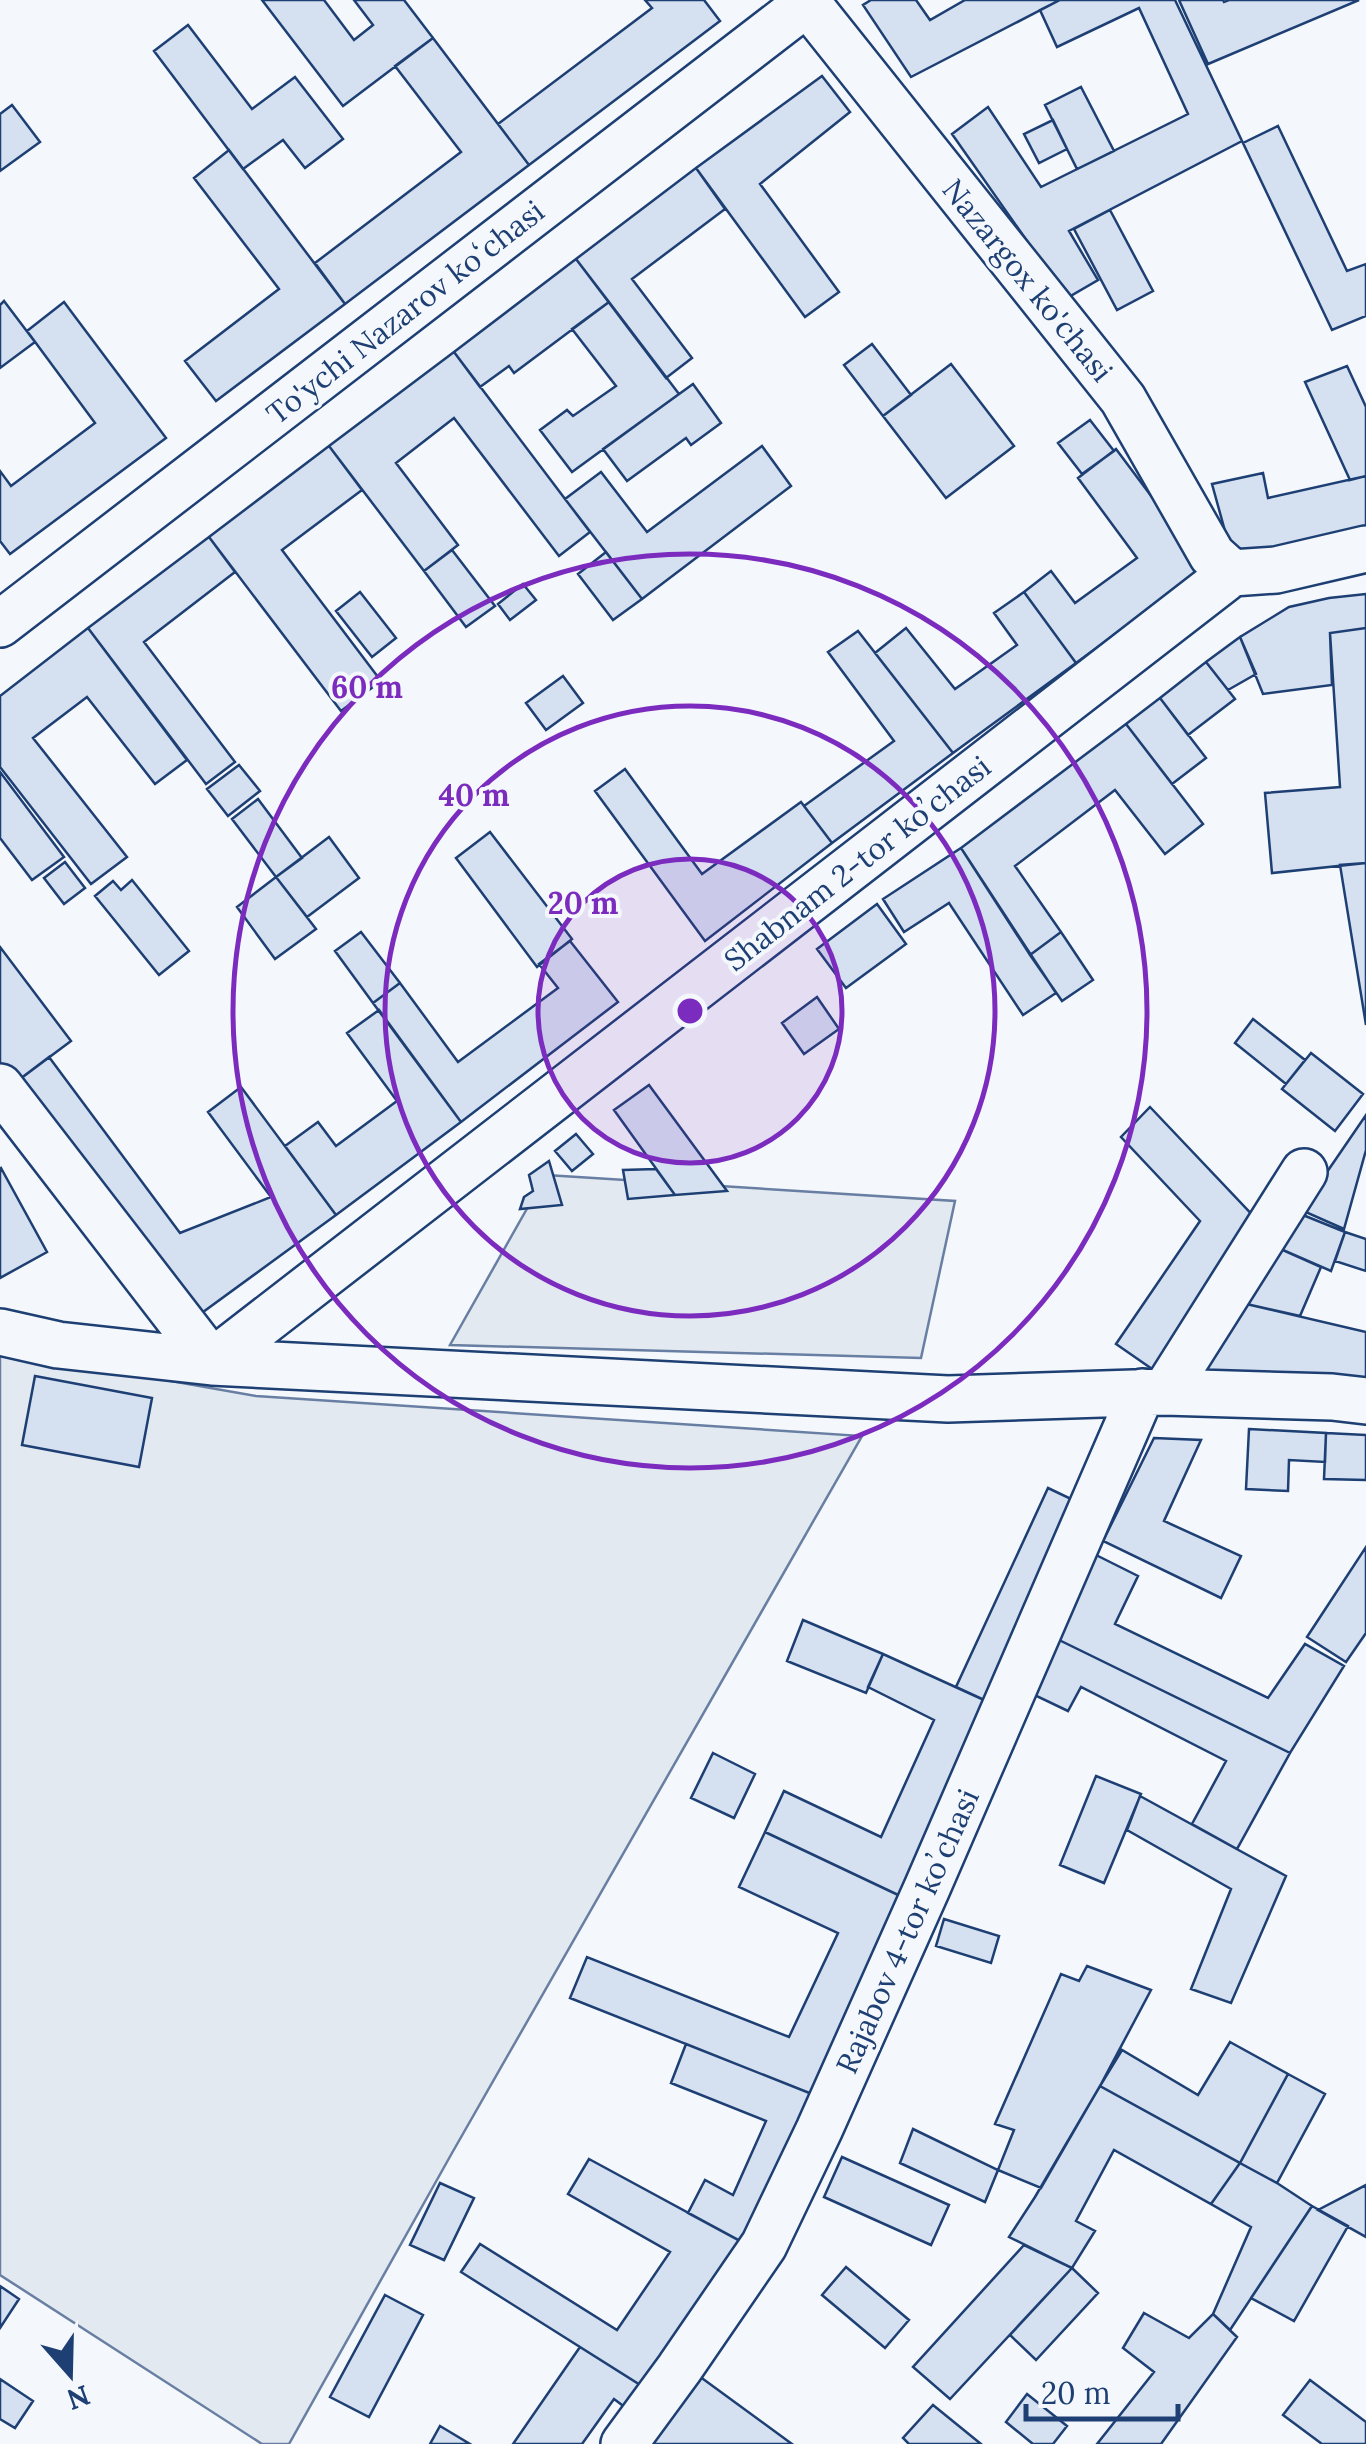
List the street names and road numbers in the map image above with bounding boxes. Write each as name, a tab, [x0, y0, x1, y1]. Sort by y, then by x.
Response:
street label: Nazargox ko'chasi	[934, 171, 1121, 390]
street label: To'ychi Nazarov koʻchasi	[259, 192, 552, 433]
street label: Shabnam 2-tor koʼchasi	[716, 747, 998, 979]
street label: Rajabov 4-tor koʼchasi	[827, 1783, 988, 2080]

